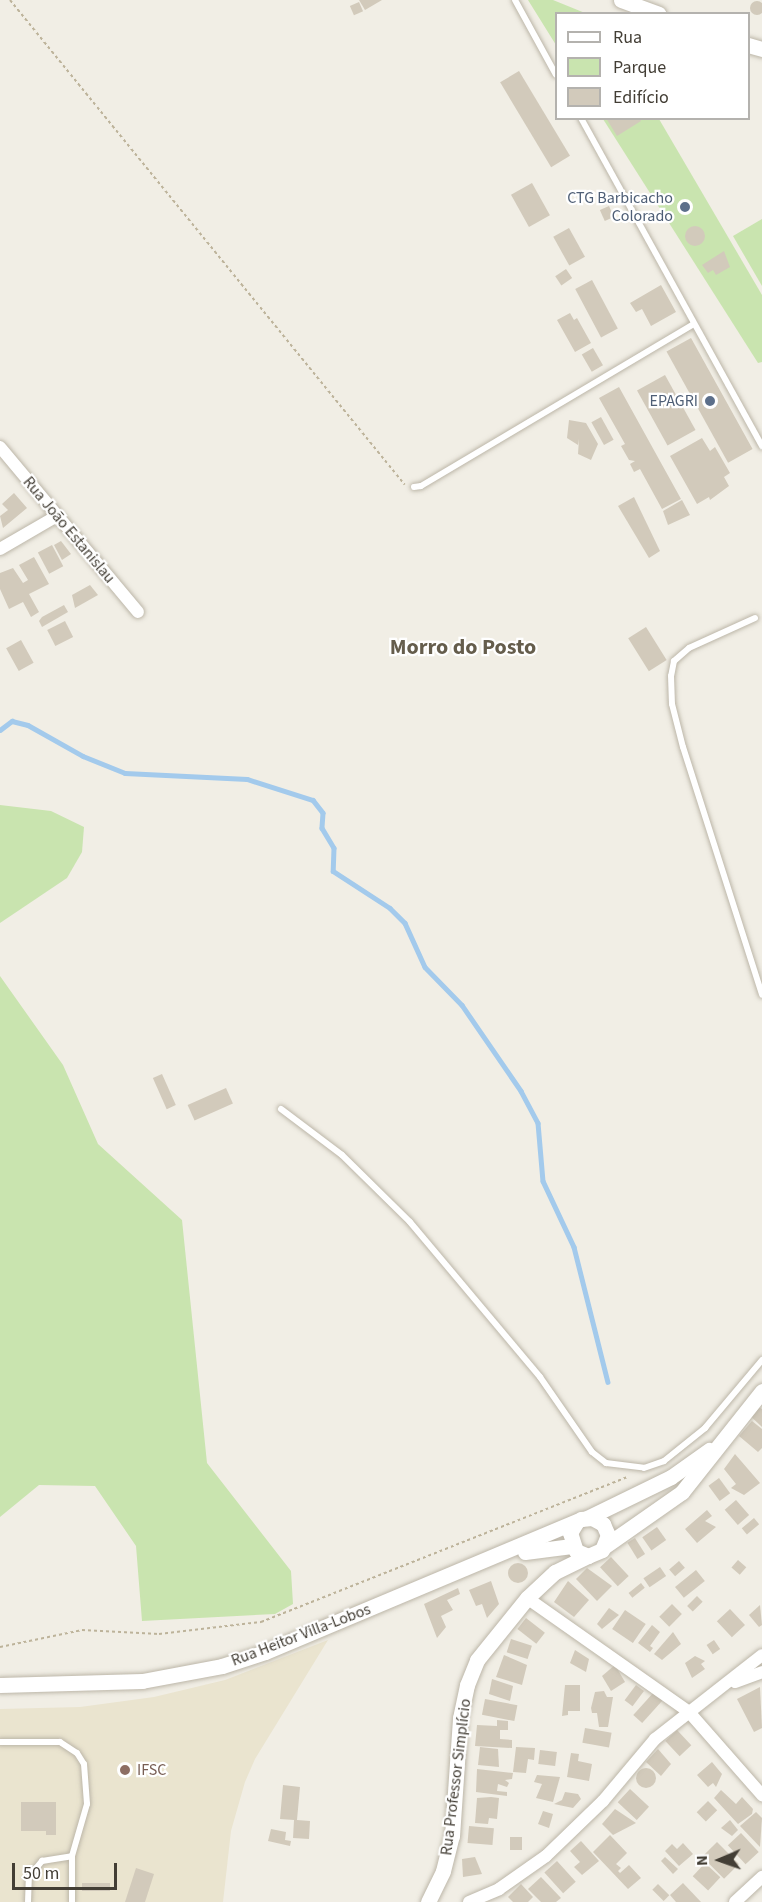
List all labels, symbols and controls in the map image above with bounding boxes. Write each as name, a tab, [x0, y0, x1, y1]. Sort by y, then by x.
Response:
legend	[555, 12, 750, 120]
text: Rua	[613, 25, 642, 50]
text: Parque	[613, 55, 666, 80]
text: Edifício	[613, 85, 669, 110]
place label: CTG Barbicacho Colorado	[567, 188, 673, 226]
marker: CTG Barbicacho Colorado	[678, 200, 692, 214]
place label: EPAGRI	[650, 391, 698, 411]
marker: EPAGRI	[703, 394, 717, 408]
street label: Rua João Estanislau	[19, 473, 119, 587]
district label: Morro do Posto	[390, 635, 536, 661]
street label: Rua Heitor Villa-Lobos	[229, 1600, 373, 1670]
street label: Rua Professor Simplício	[437, 1697, 475, 1857]
place label: IFSC	[137, 1760, 166, 1780]
marker: IFSC	[118, 1763, 132, 1777]
north arrow	[690, 1830, 750, 1890]
scale bar	[15, 1851, 120, 1889]
text: N	[691, 1855, 713, 1866]
text: 50 m	[23, 1861, 59, 1886]

